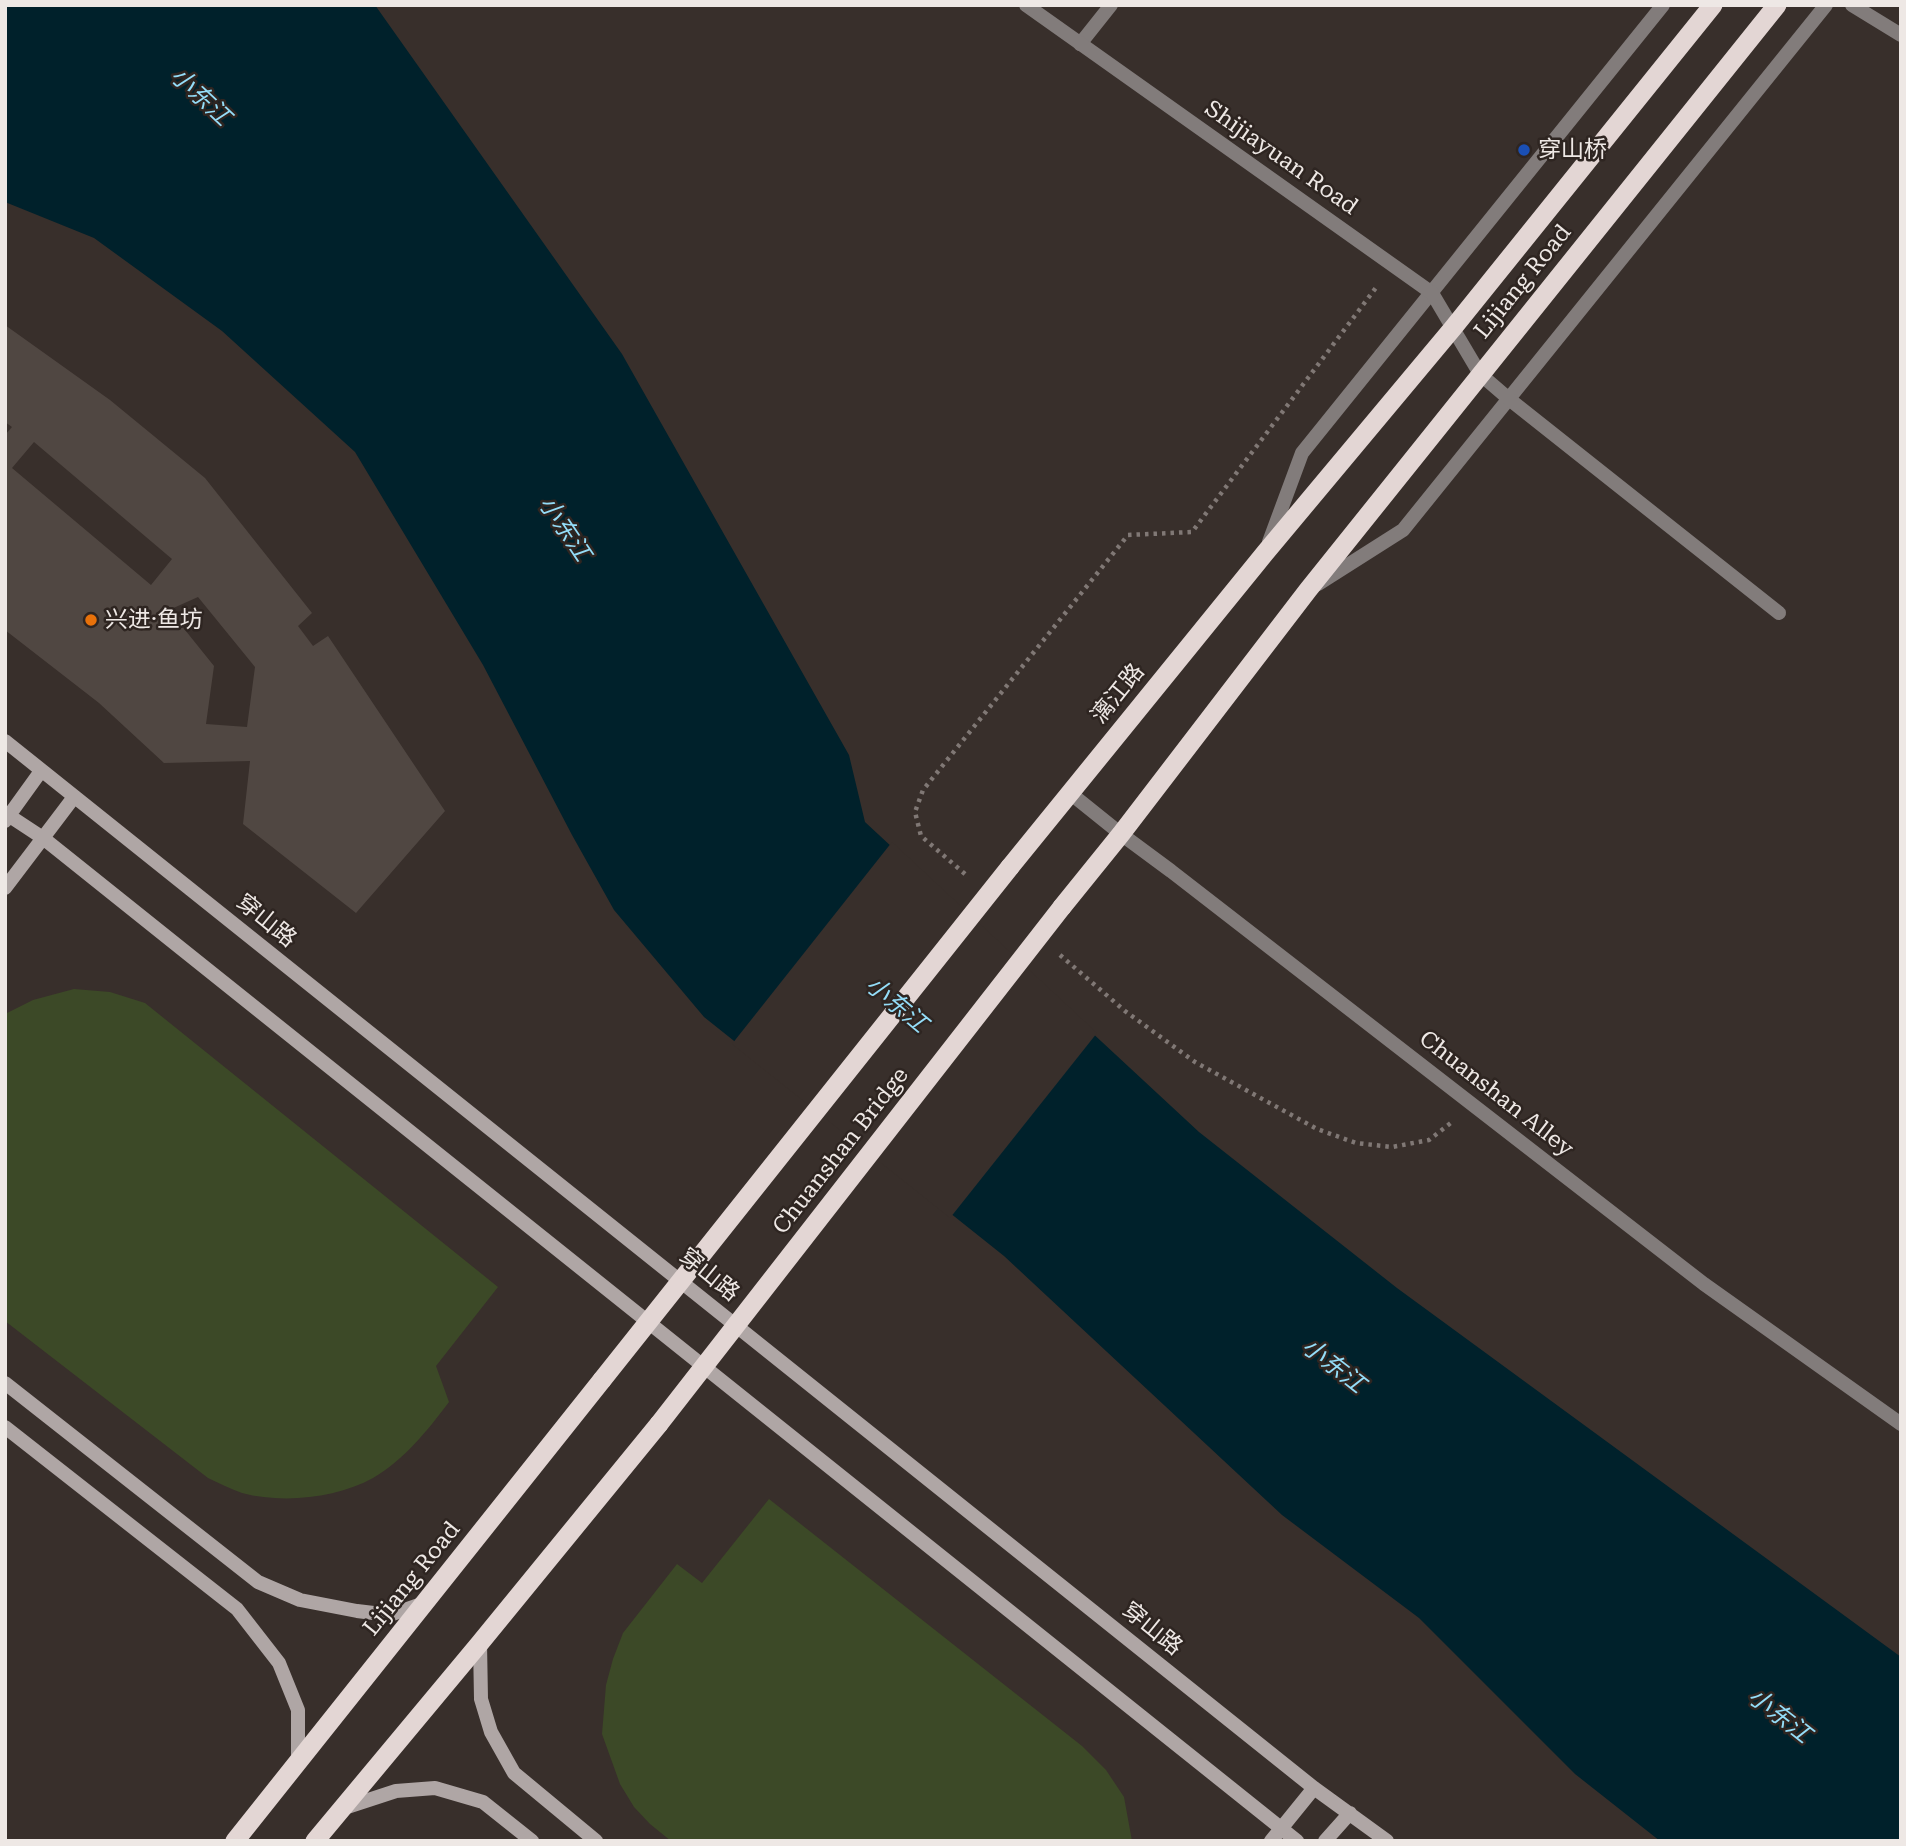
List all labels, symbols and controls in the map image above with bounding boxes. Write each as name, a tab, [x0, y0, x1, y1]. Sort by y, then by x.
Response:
water label: 小东江	[164, 62, 236, 132]
street label: Shijiayuan Road	[1199, 95, 1363, 221]
place label: 穿山桥	[1538, 136, 1607, 164]
marker: 穿山桥	[1516, 142, 1532, 158]
street label: Lijiang Road	[1469, 220, 1577, 344]
water label: 小东江	[532, 491, 596, 567]
place label: 兴进·鱼坊	[105, 606, 203, 634]
marker: 兴进·鱼坊	[83, 612, 99, 628]
street label: 漓江路	[1086, 659, 1150, 729]
street label: 穿山路	[231, 889, 301, 953]
water label: 小东江	[859, 971, 933, 1039]
street label: Chuanshan Alley	[1413, 1025, 1579, 1163]
street label: Chuanshan Bridge	[767, 1062, 915, 1240]
street label: 穿山路	[674, 1243, 744, 1307]
water label: 小东江	[1296, 1332, 1370, 1400]
street label: Lijiang Road	[358, 1517, 466, 1641]
street label: 穿山路	[1117, 1597, 1187, 1661]
water label: 小东江	[1742, 1682, 1816, 1750]

